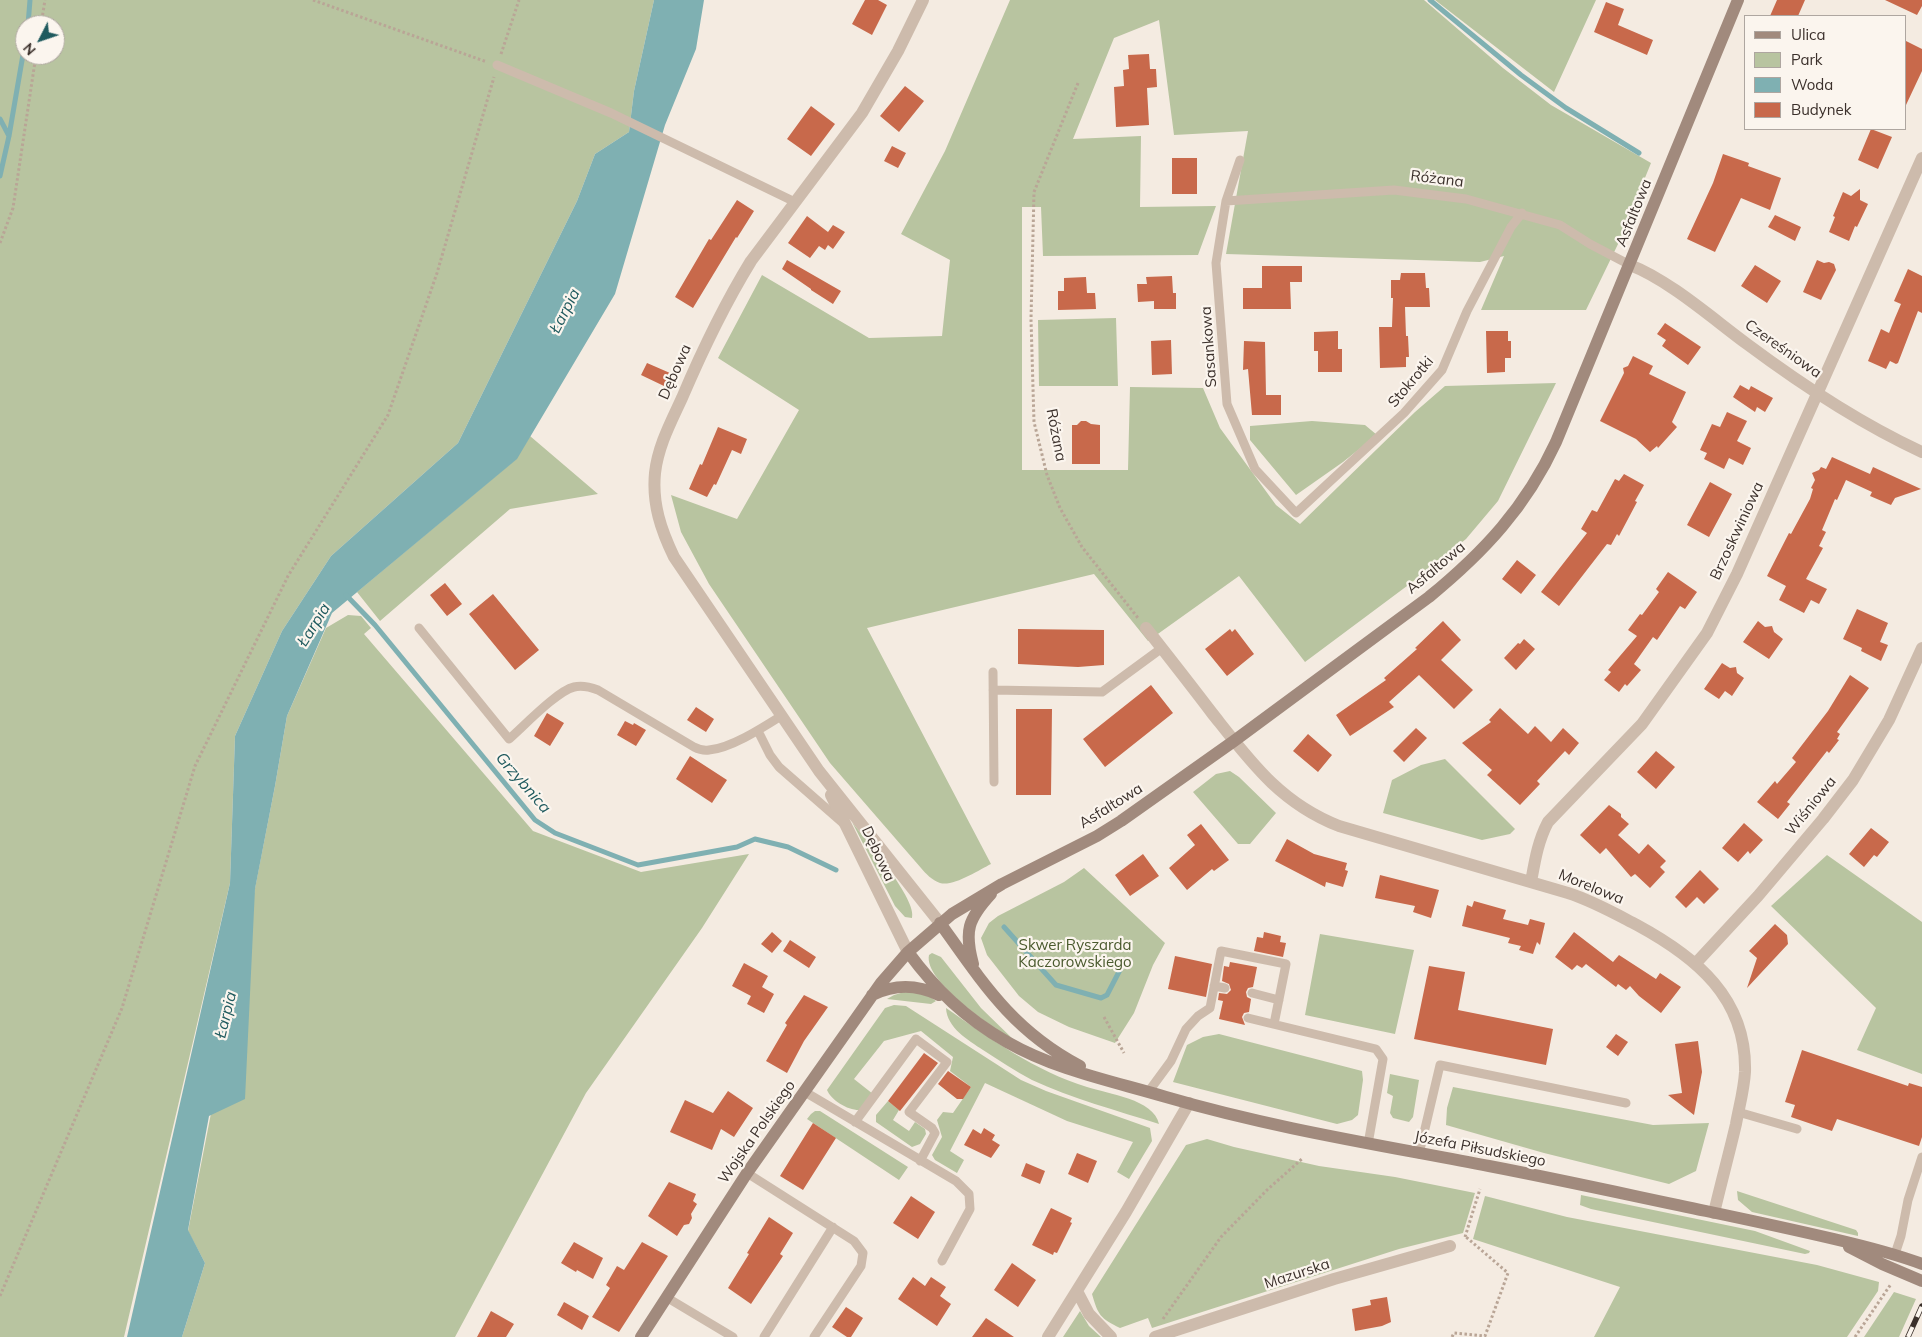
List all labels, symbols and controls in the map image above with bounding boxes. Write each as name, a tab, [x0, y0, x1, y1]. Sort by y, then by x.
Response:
north arrow	[15, 15, 65, 65]
legend	[1744, 15, 1907, 130]
text: Ulica	[1791, 25, 1825, 44]
text: N	[19, 39, 40, 59]
text: Park	[1791, 50, 1823, 69]
text: Woda	[1791, 75, 1833, 94]
text: Budynek	[1791, 100, 1852, 119]
street label: Różana	[1410, 167, 1464, 191]
street label: Asfaltowa	[1612, 177, 1656, 249]
water label: Łarpia	[546, 286, 584, 336]
street label: Sasankowa	[1197, 306, 1221, 388]
street label: Czereśniowa	[1741, 316, 1825, 382]
street label: Dębowa	[655, 342, 695, 402]
street label: Stokrotki	[1384, 353, 1438, 411]
street label: Różana	[1042, 407, 1070, 463]
street label: Brzoskwiniowa	[1706, 479, 1768, 583]
street label: Asfaltowa	[1403, 538, 1469, 598]
water label: Łarpia	[293, 600, 335, 650]
water label: Grzybnica	[491, 749, 555, 817]
street label: Wiśniowa	[1782, 773, 1840, 839]
street label: Asfaltowa	[1076, 779, 1146, 833]
street label: Dębowa	[857, 824, 899, 884]
street label: Morelowa	[1556, 866, 1626, 908]
park label: Skwer Ryszarda Kaczorowskiego	[1018, 936, 1132, 971]
water label: Łarpia	[211, 990, 241, 1040]
street label: Wojska Polskiego	[715, 1077, 799, 1187]
street label: Józefa Piłsudskiego	[1413, 1127, 1547, 1171]
street label: Mazurska	[1262, 1255, 1332, 1293]

